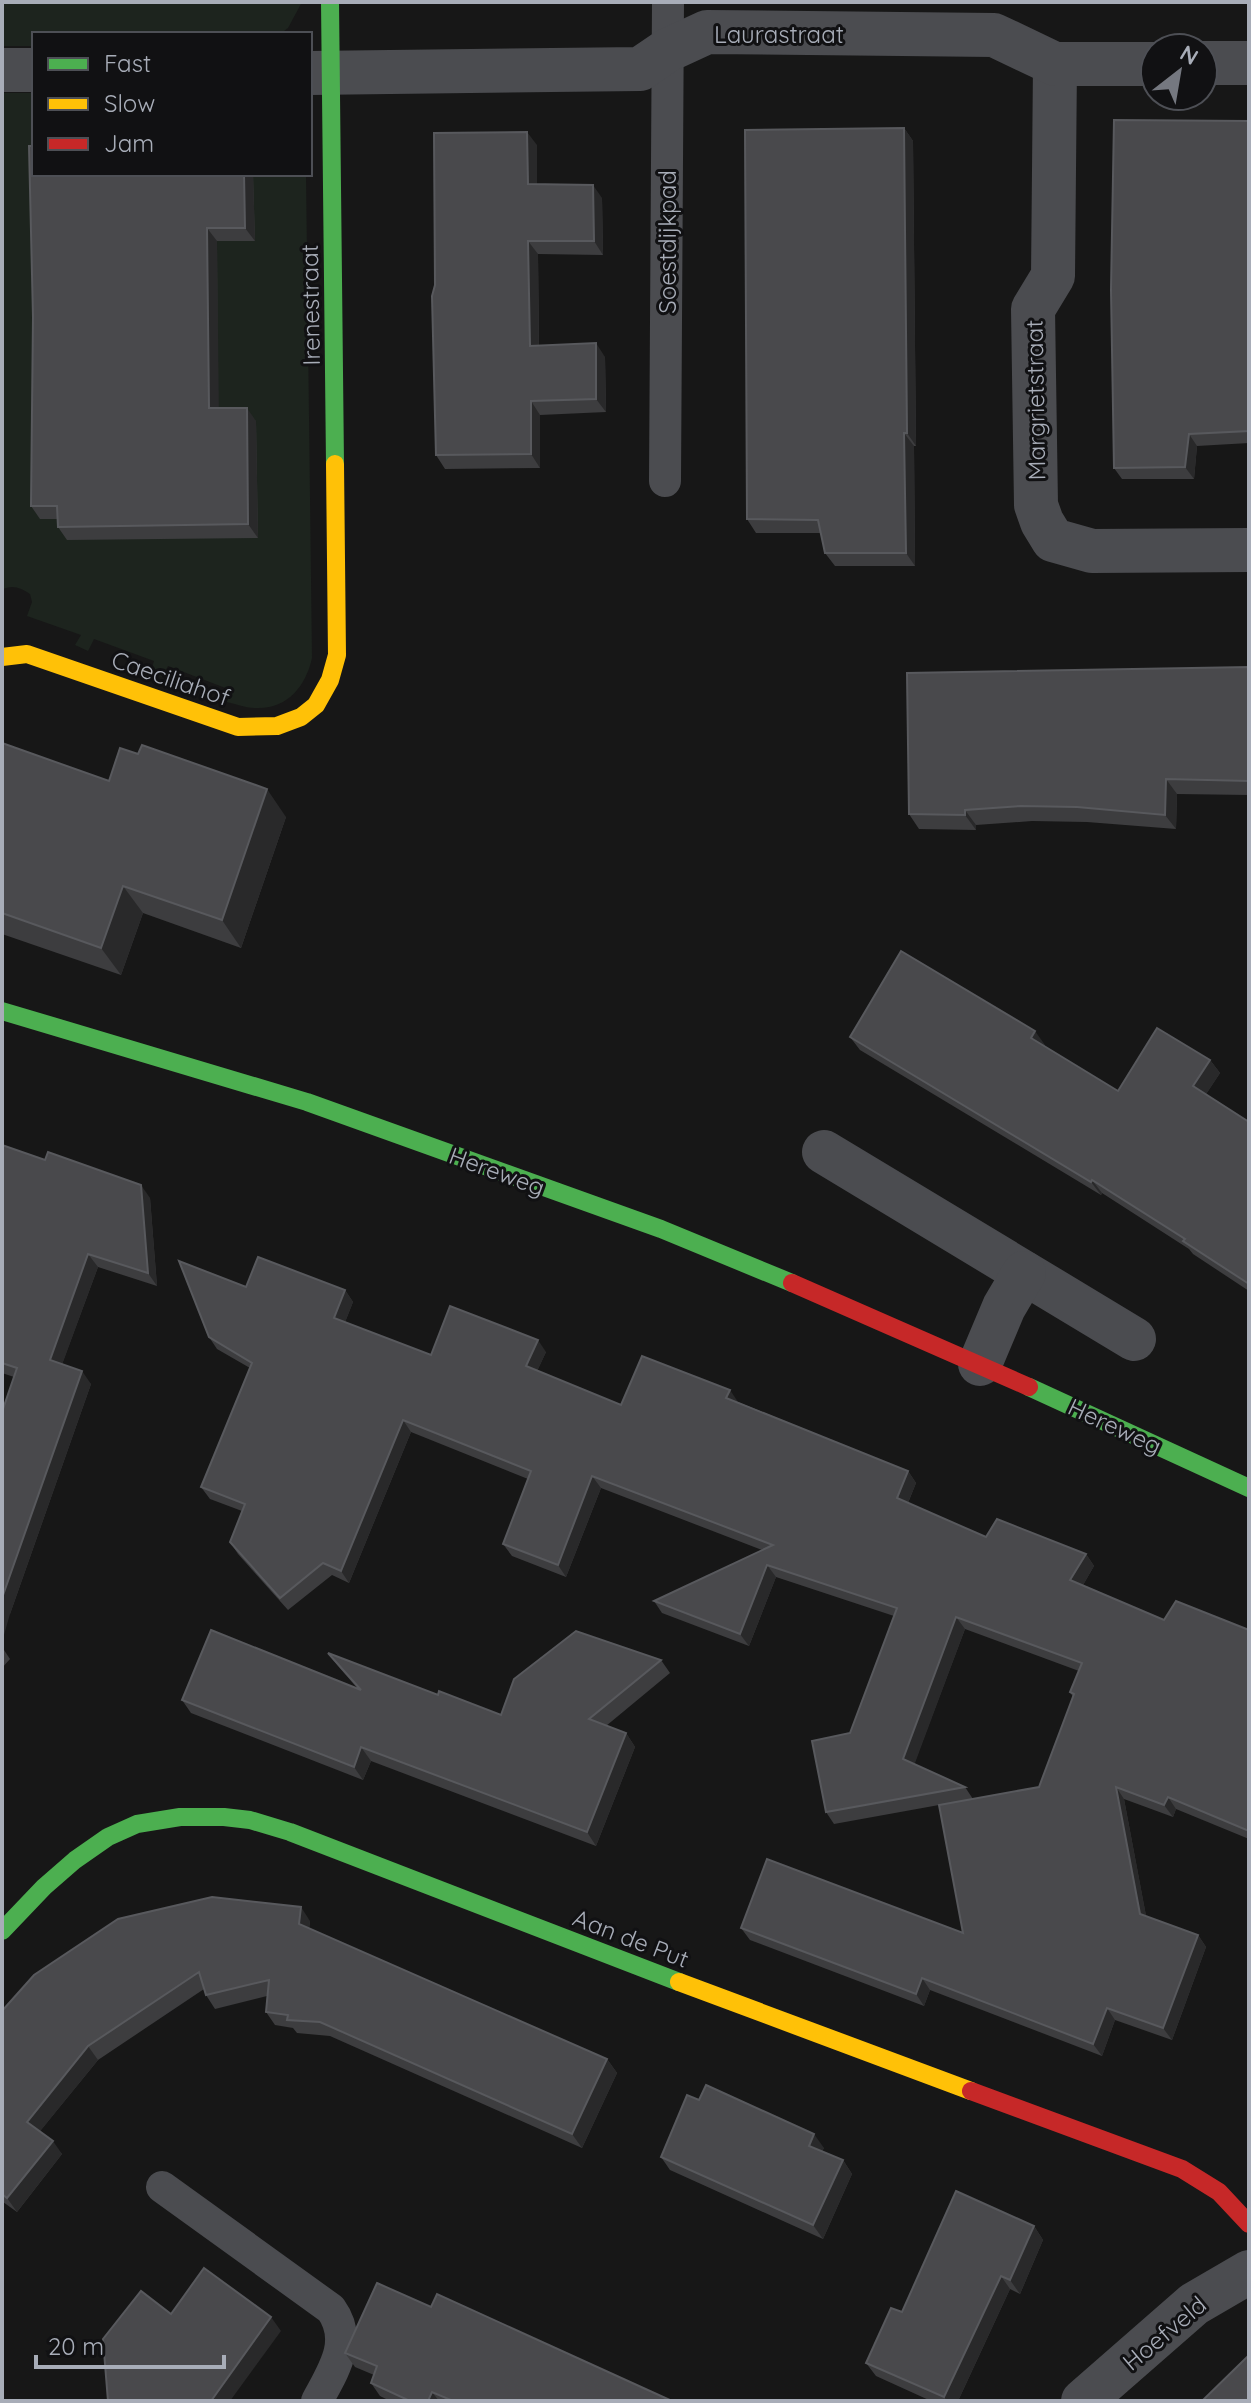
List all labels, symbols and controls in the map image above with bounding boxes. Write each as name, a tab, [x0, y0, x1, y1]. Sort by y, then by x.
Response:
street label: Laurastraat	[714, 19, 844, 49]
legend	[32, 32, 312, 176]
north arrow	[1139, 32, 1219, 112]
text: N	[1175, 39, 1203, 71]
text: Fast	[104, 48, 151, 78]
text: Slow	[104, 88, 155, 118]
text: Jam	[104, 128, 154, 158]
street label: Soestdijkpad	[652, 170, 682, 314]
street label: Irenestraat	[294, 244, 326, 366]
street label: Margrietstraat	[1019, 319, 1051, 481]
street label: Caeciliahof	[108, 644, 235, 712]
street label: Hereweg	[445, 1140, 549, 1202]
street label: Hereweg	[1064, 1391, 1166, 1461]
street label: Aan de Put	[569, 1902, 693, 1974]
street label: Hoefveld	[1116, 2289, 1212, 2377]
scale bar	[36, 2319, 224, 2369]
text: 20 m	[48, 2331, 104, 2361]

